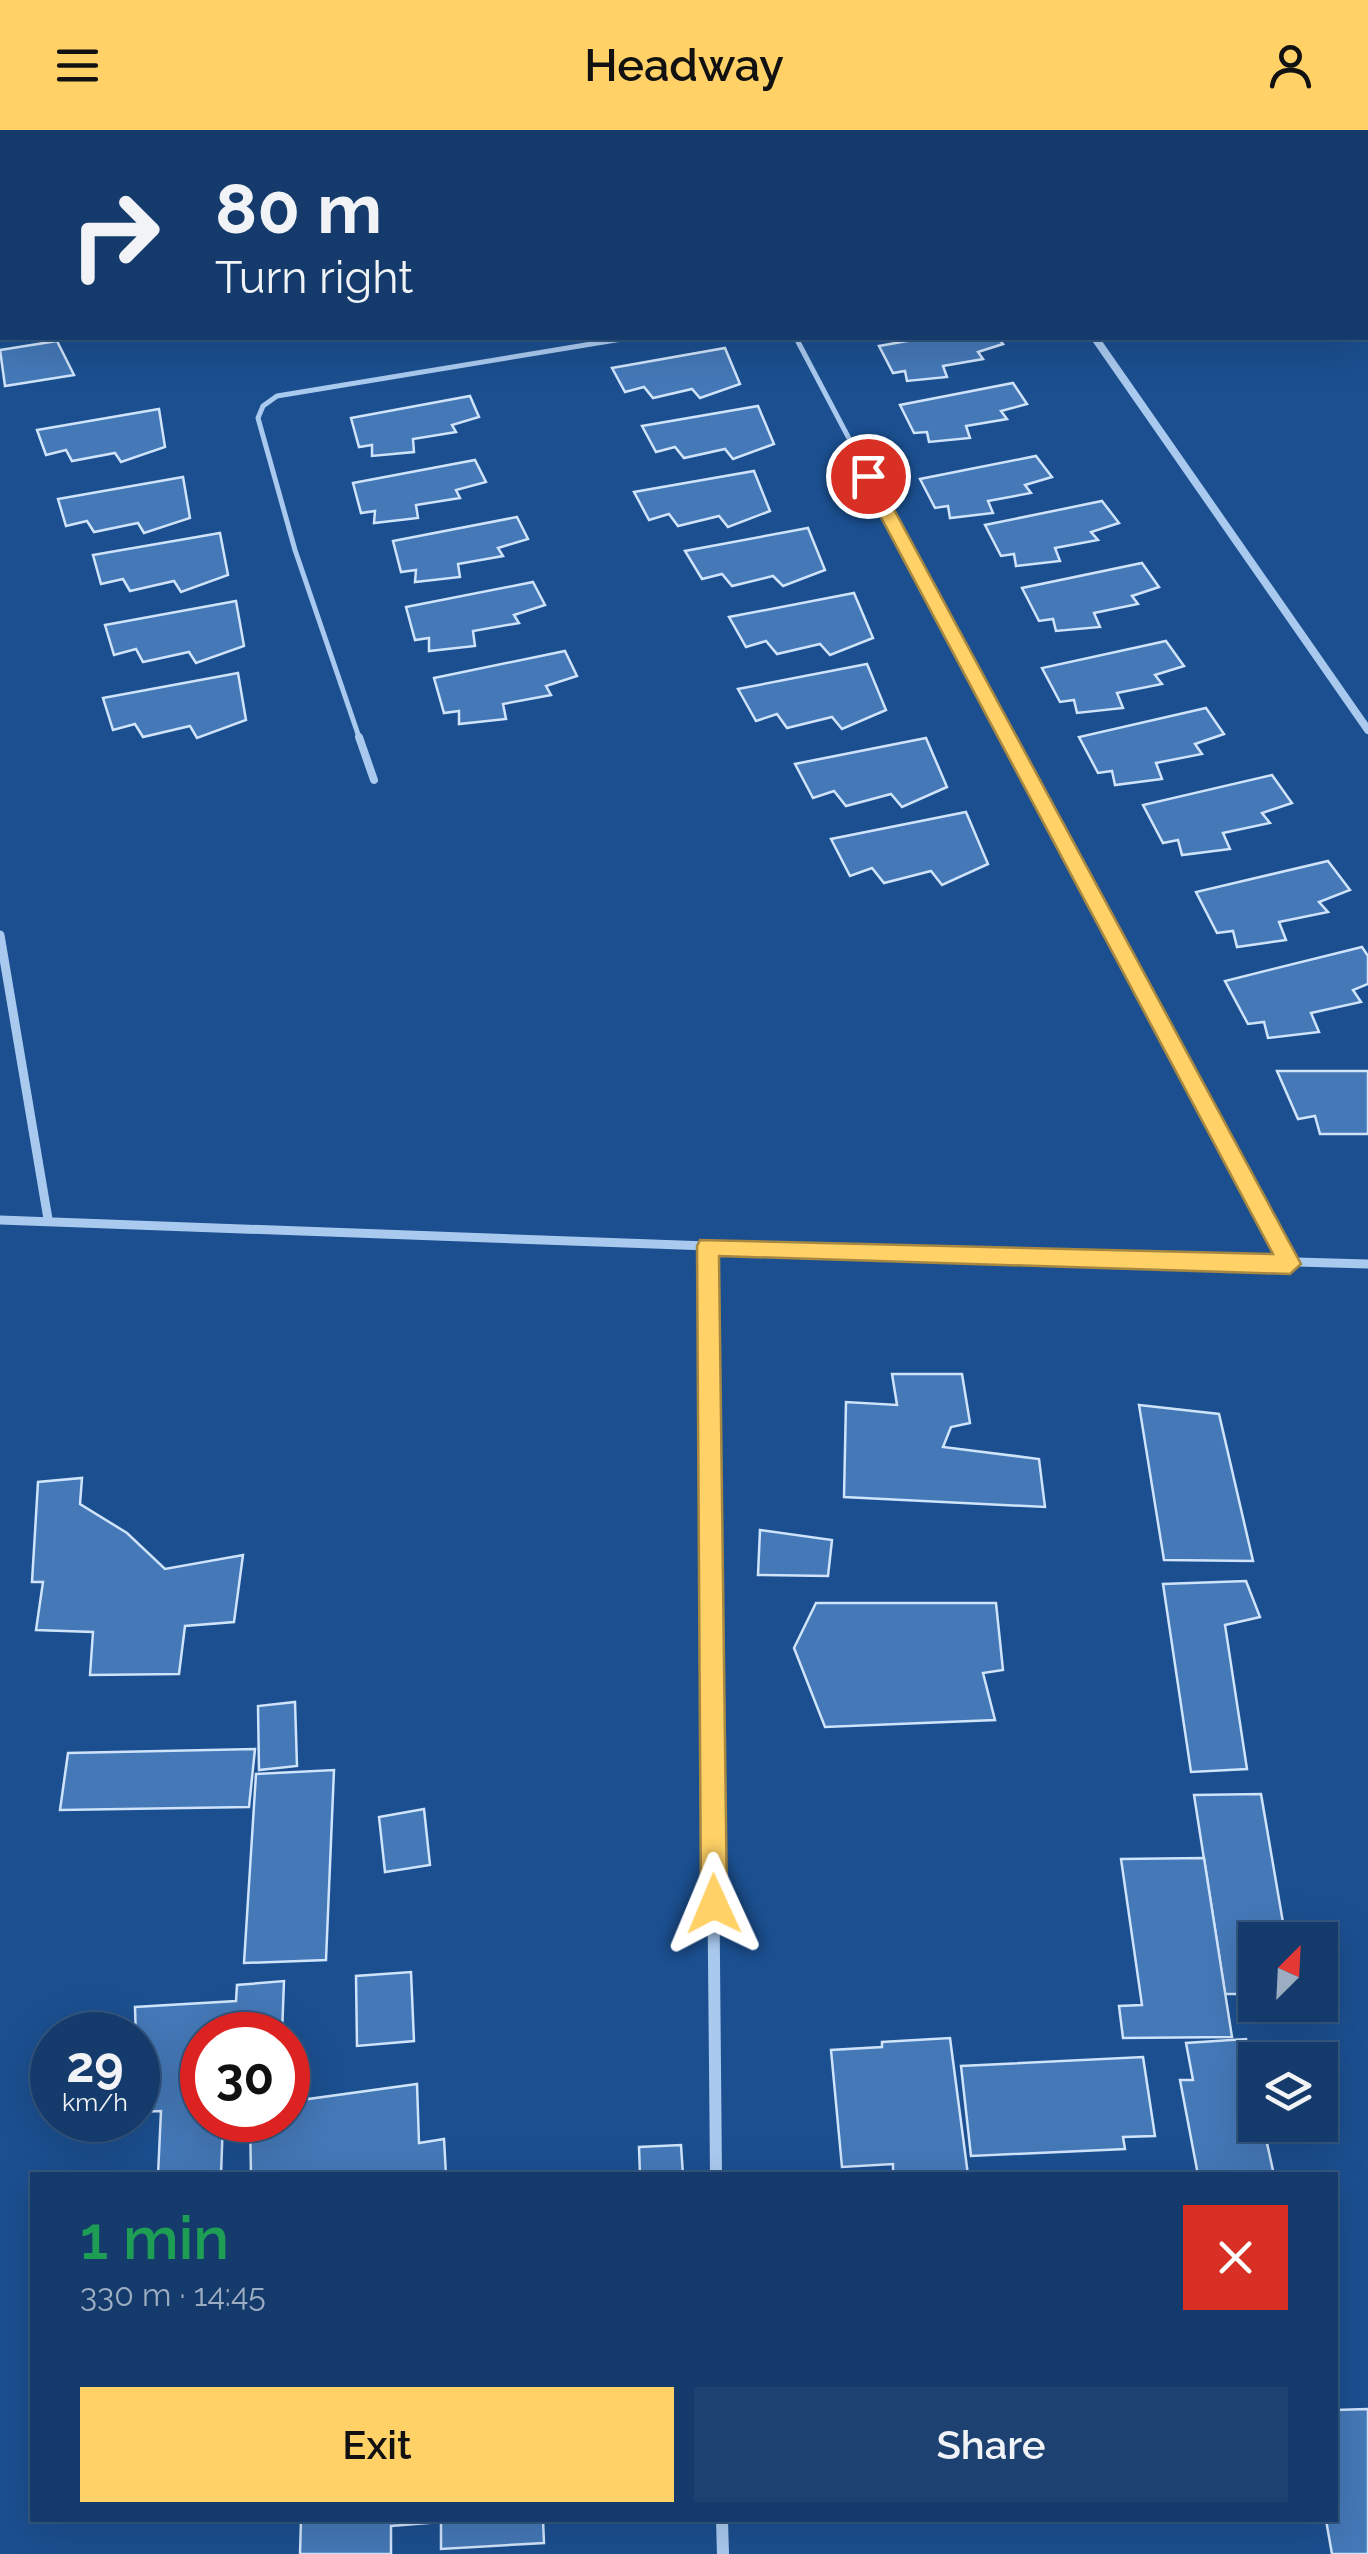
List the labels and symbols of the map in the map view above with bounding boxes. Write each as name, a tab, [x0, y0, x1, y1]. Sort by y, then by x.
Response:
pin	[826, 434, 911, 519]
position arrow	[662, 1852, 766, 1956]
north arrow	[1238, 1922, 1338, 2022]
speed limit sign: 30	[180, 2012, 310, 2142]

